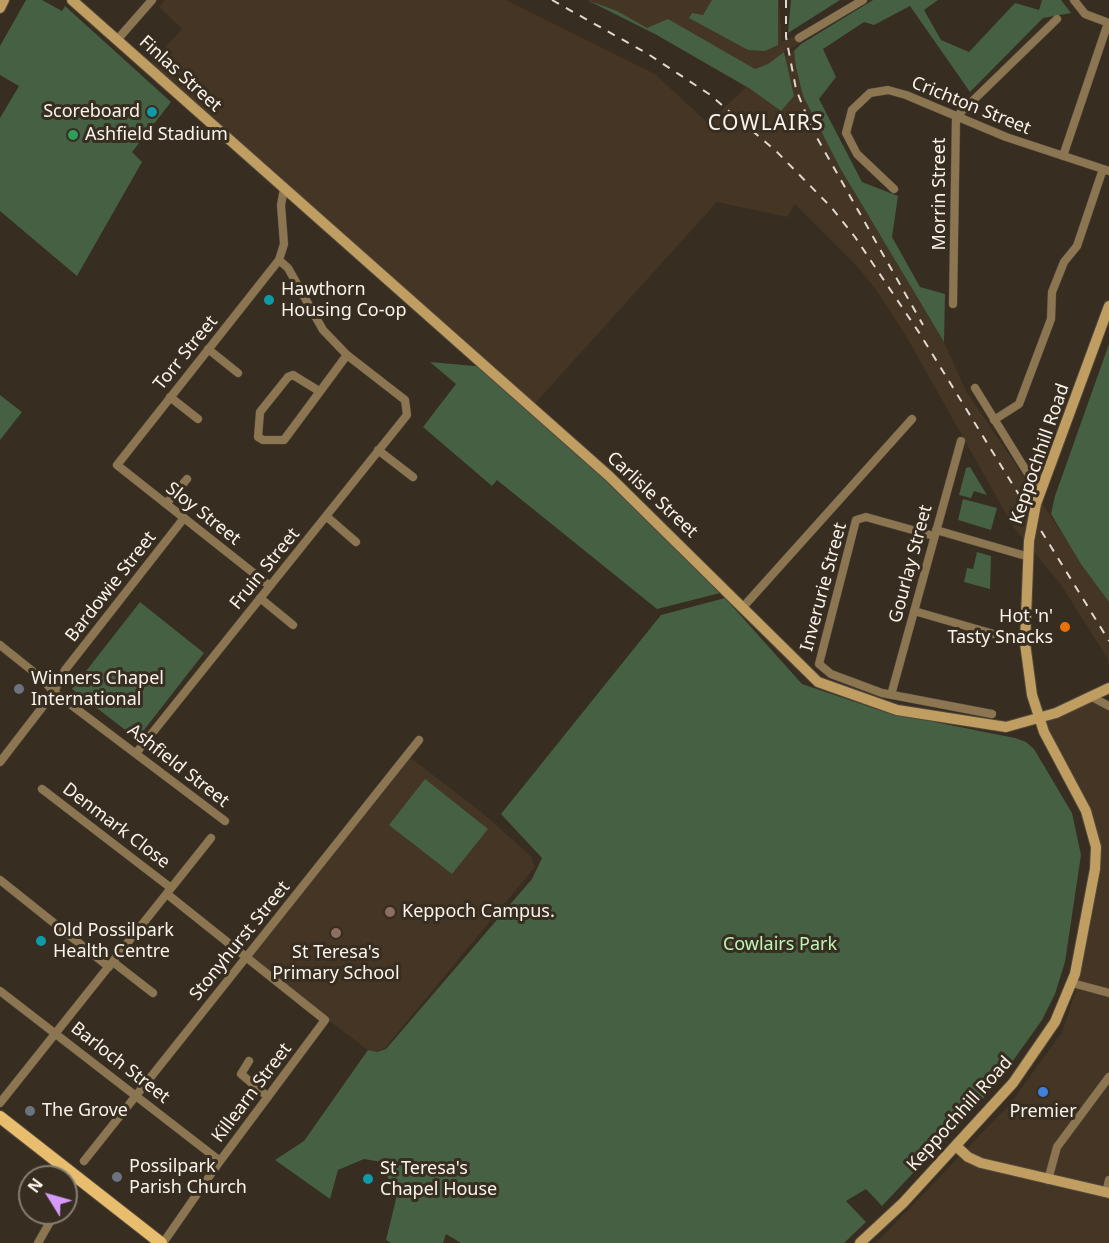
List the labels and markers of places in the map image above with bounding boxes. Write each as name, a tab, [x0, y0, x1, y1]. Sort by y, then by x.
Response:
place label: Scoreboard	[43, 101, 140, 123]
marker: Scoreboard	[145, 105, 159, 119]
place label: Ashfield Stadium	[85, 124, 228, 146]
marker: Ashfield Stadium	[66, 128, 80, 142]
place label: Hawthorn Housing Co-op	[281, 279, 407, 322]
marker: Hawthorn Housing Co-op	[262, 293, 276, 307]
place label: Hot 'n' Tasty Snacks	[947, 606, 1053, 648]
marker: Hot 'n' Tasty Snacks	[1058, 620, 1072, 634]
place label: Winners Chapel International	[31, 668, 164, 710]
marker: Winners Chapel International	[12, 682, 26, 696]
place label: Keppoch Campus.	[402, 901, 555, 923]
marker: Keppoch Campus.	[383, 905, 397, 919]
place label: Old Possilpark Health Centre	[53, 920, 174, 962]
marker: St Teresa's Primary School	[329, 926, 343, 940]
marker: Old Possilpark Health Centre	[34, 934, 48, 948]
place label: St Teresa's Primary School	[272, 942, 400, 984]
marker: Premier	[1036, 1085, 1050, 1099]
place label: The Grove	[42, 1100, 128, 1122]
place label: Premier	[1009, 1101, 1077, 1123]
marker: The Grove	[23, 1104, 37, 1118]
place label: Possilpark Parish Church	[129, 1156, 247, 1198]
place label: St Teresa's Chapel House	[380, 1158, 497, 1200]
marker: Possilpark Parish Church	[110, 1170, 124, 1184]
marker: St Teresa's Chapel House	[361, 1172, 375, 1186]

